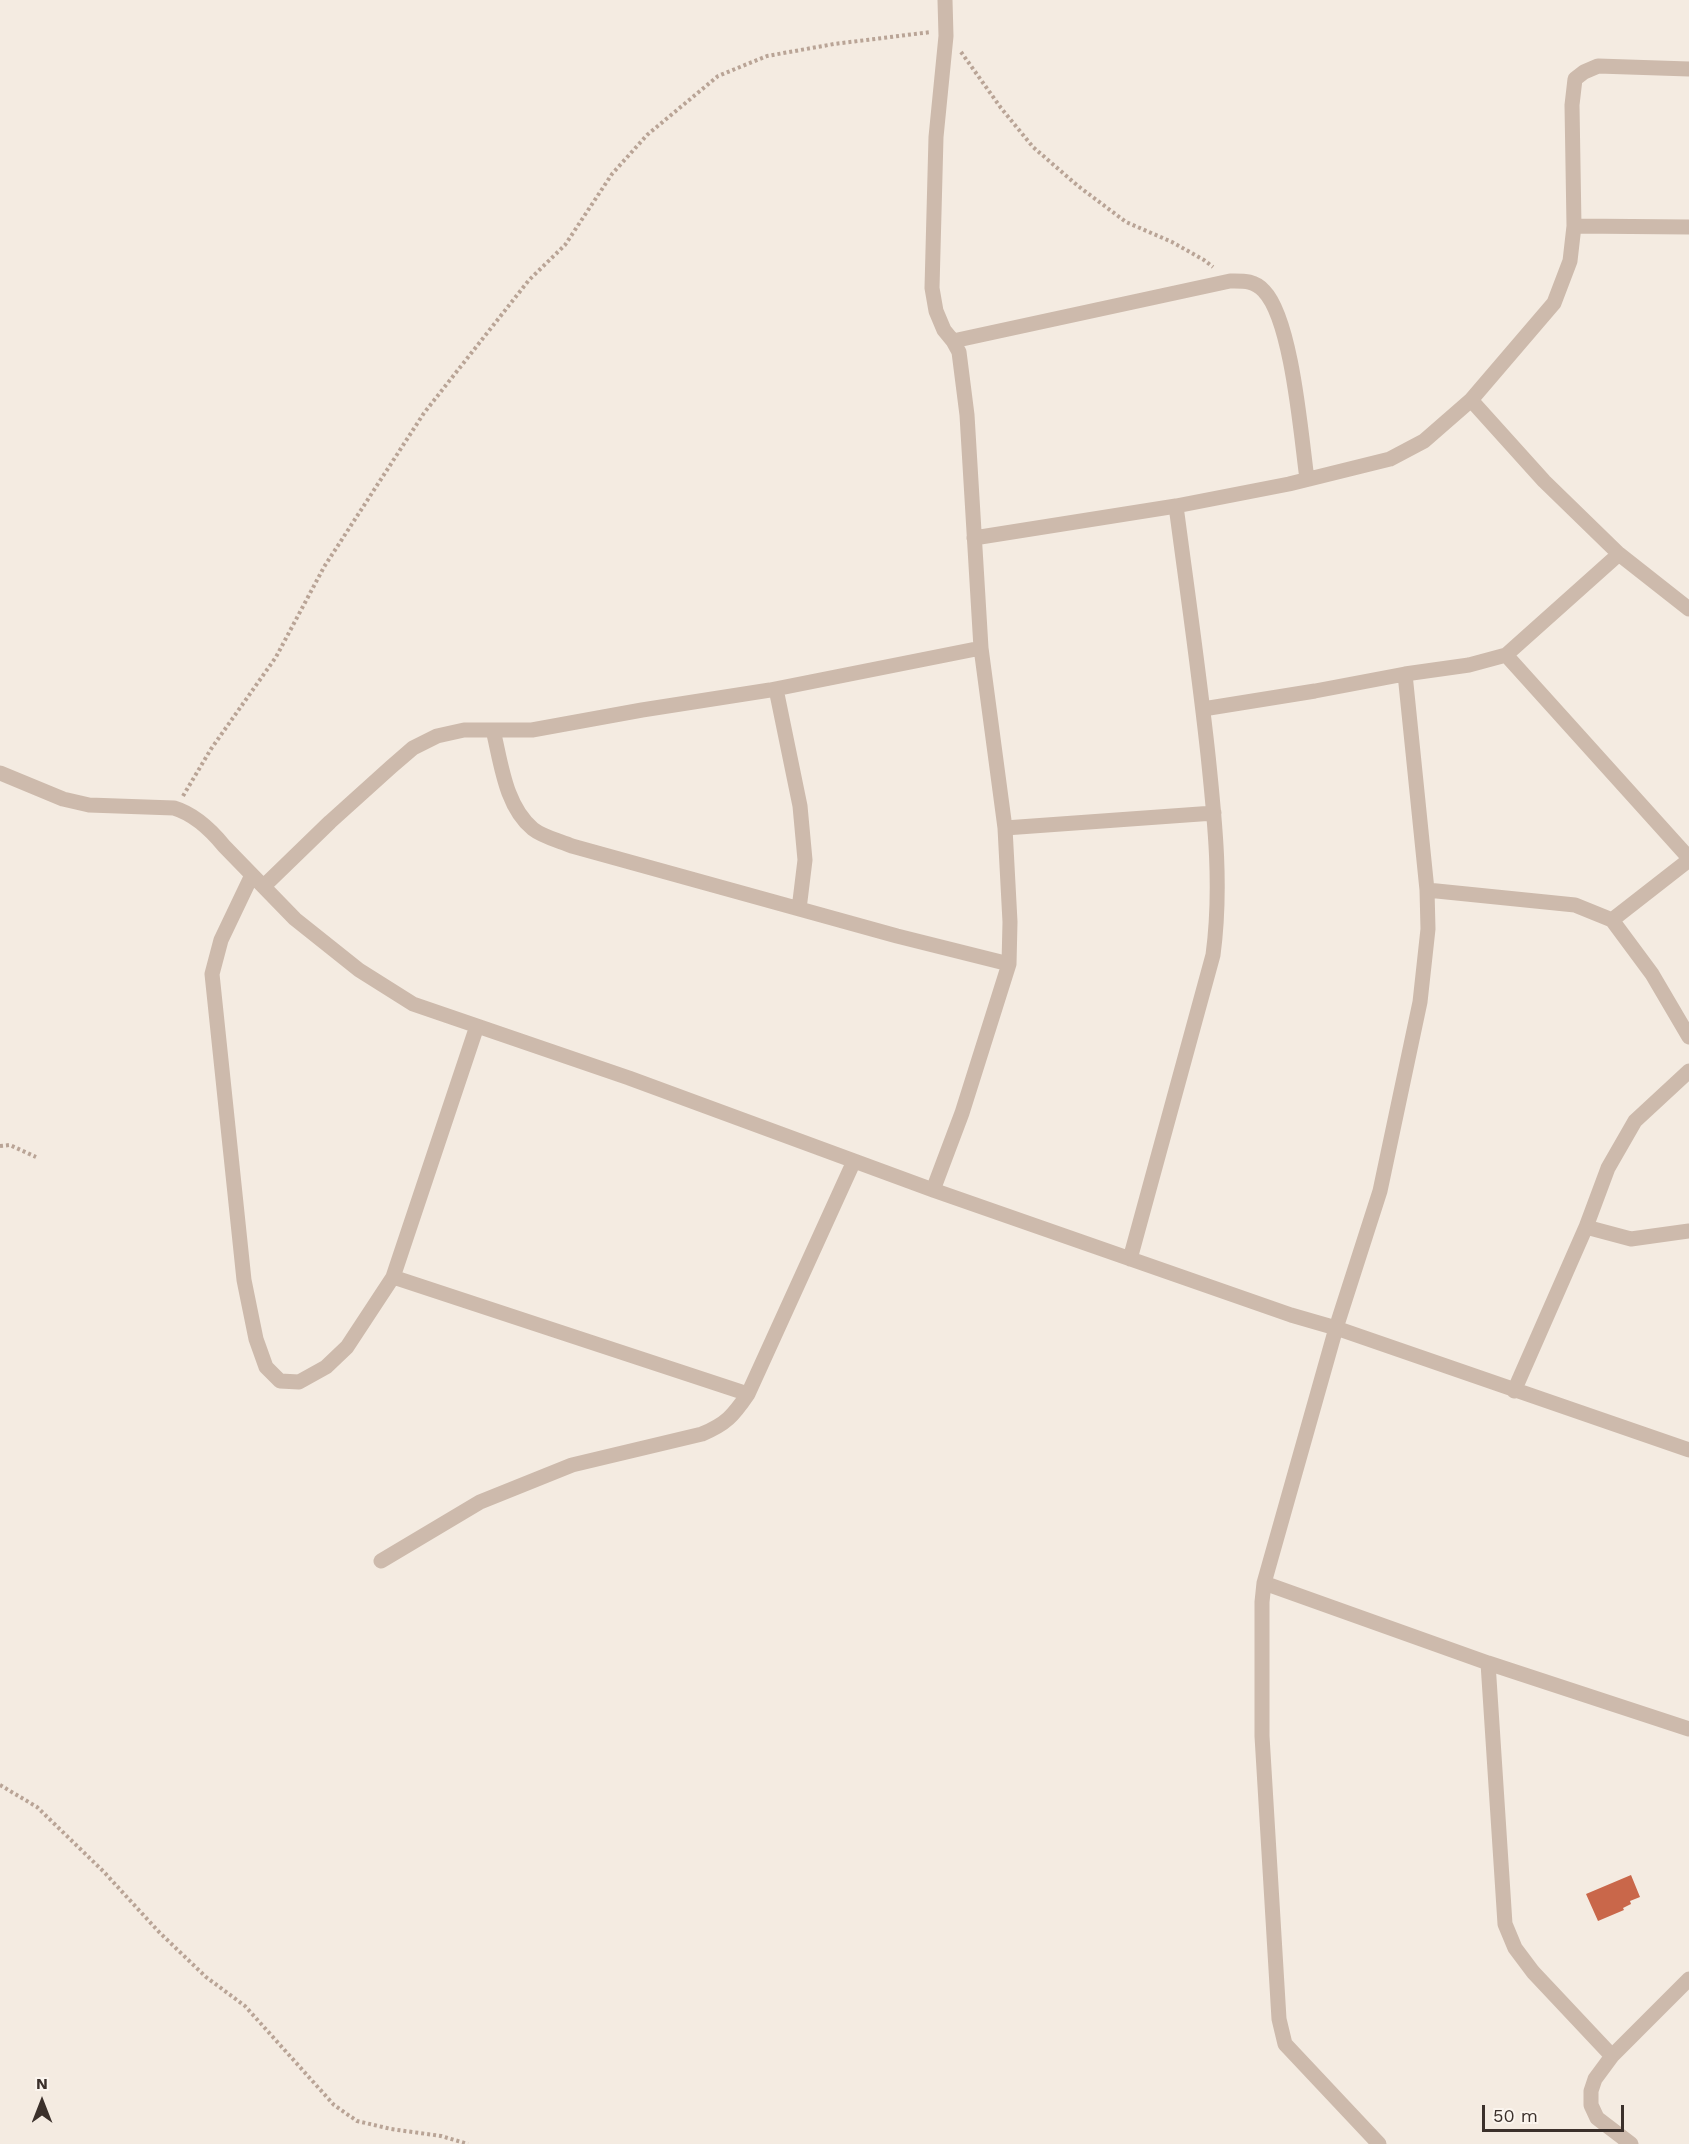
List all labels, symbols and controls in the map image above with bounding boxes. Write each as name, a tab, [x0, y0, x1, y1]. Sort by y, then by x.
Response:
north arrow	[12, 2072, 72, 2132]
text: N	[36, 2074, 48, 2093]
scale bar	[1485, 2093, 1628, 2131]
text: 50 m	[1493, 2105, 1538, 2126]

